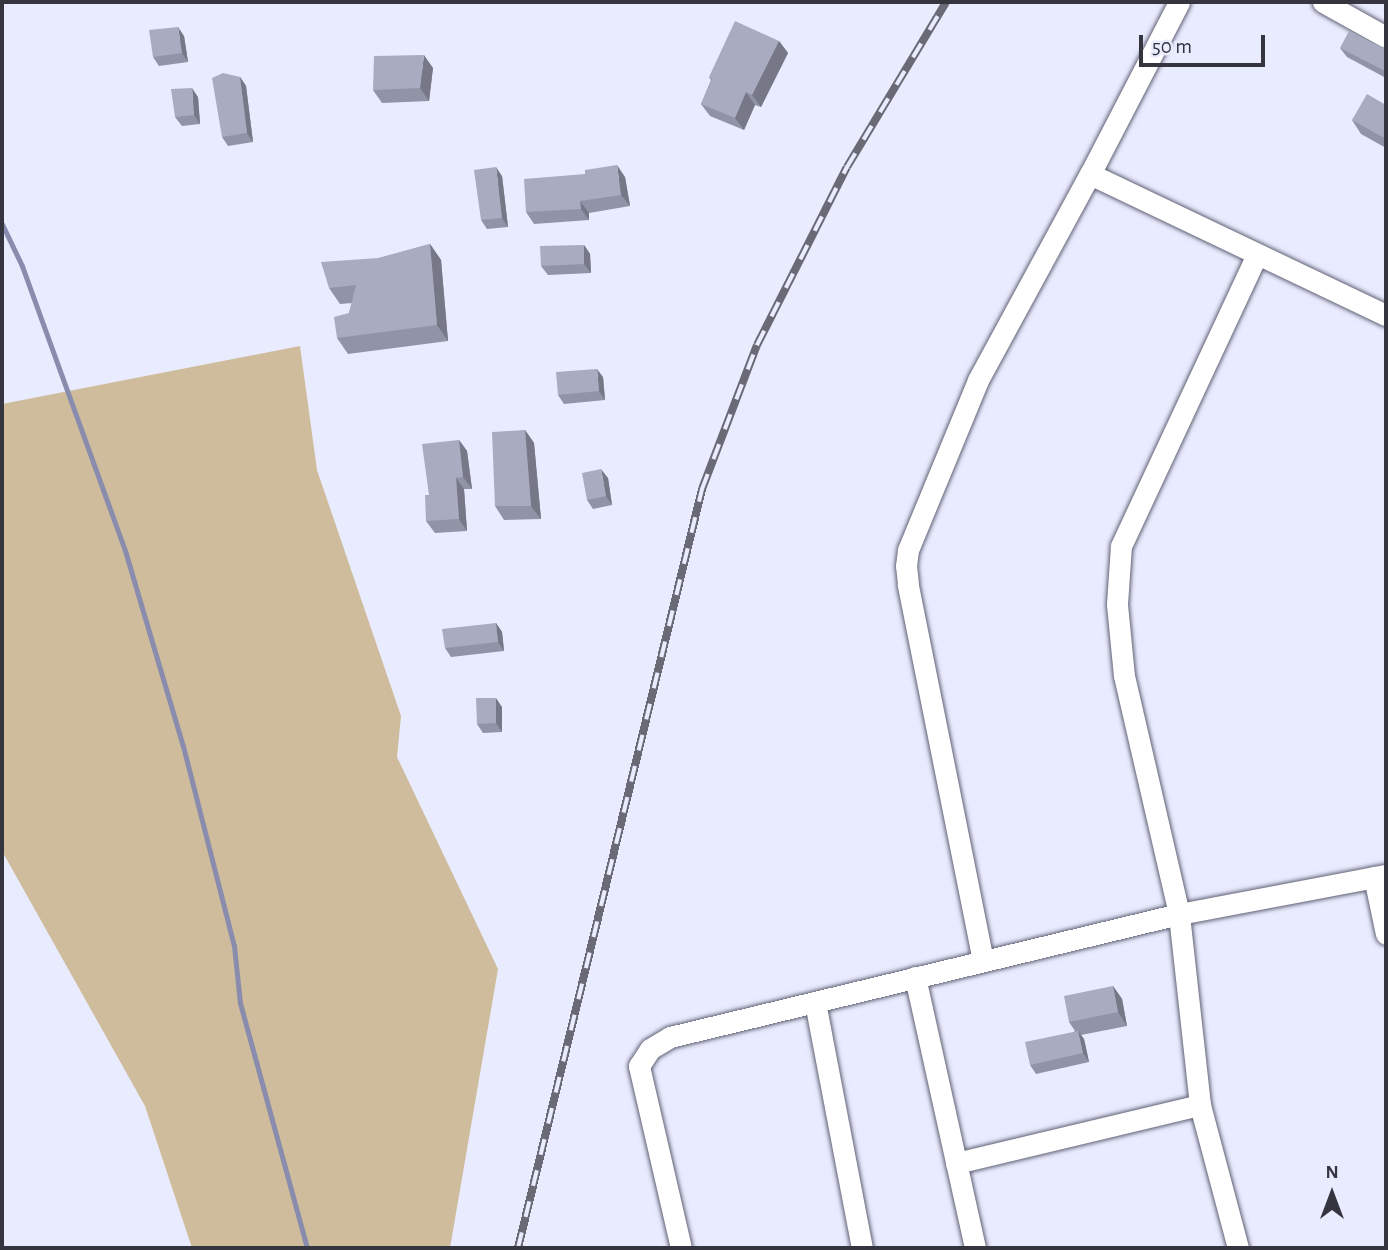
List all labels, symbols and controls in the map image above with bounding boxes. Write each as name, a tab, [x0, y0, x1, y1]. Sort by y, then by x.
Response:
scale bar	[1143, 21, 1269, 65]
text: 50 m	[1152, 36, 1192, 57]
north arrow	[1297, 1159, 1367, 1229]
text: N	[1325, 1163, 1339, 1182]

